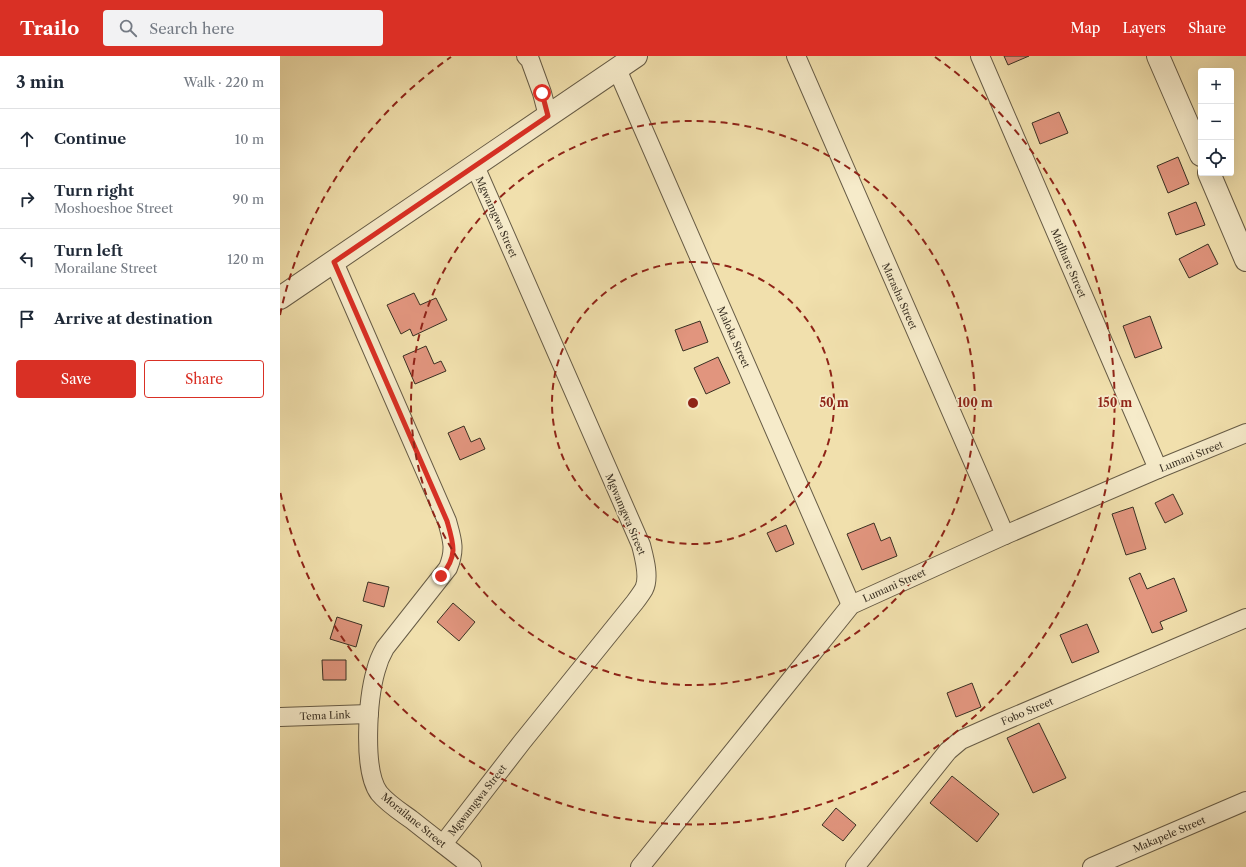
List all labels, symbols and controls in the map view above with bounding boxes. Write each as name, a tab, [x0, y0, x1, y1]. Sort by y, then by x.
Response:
search box	[103, 10, 383, 46]
text: Trailo	[20, 17, 79, 40]
icon: search	[117, 17, 139, 39]
text: Search here	[149, 19, 234, 38]
text: Map	[1070, 19, 1100, 37]
text: Layers	[1122, 19, 1166, 37]
text: Share	[1188, 19, 1226, 37]
map controls	[1198, 68, 1234, 176]
button: +	[1198, 68, 1234, 104]
text: 3 min	[16, 72, 65, 92]
text: Walk · 220 m	[184, 74, 264, 90]
route start	[533, 84, 551, 102]
button: −	[1198, 104, 1234, 140]
icon: ahead	[16, 128, 38, 150]
text: Continue	[54, 129, 126, 148]
text: 10 m	[235, 131, 264, 147]
button: locate	[1198, 140, 1234, 176]
street label: Mgwamgwa Street	[473, 175, 520, 260]
text: Turn right	[54, 181, 134, 200]
icon: right	[16, 188, 38, 210]
text: 90 m	[233, 191, 264, 207]
text: Moshoeshoe Street	[54, 200, 173, 216]
street label: Matlhare Street	[1048, 227, 1089, 300]
text: Turn left	[54, 241, 123, 260]
icon: left	[16, 248, 38, 270]
text: 120 m	[227, 251, 264, 267]
text: Morailane Street	[54, 260, 157, 276]
street label: Marasha Street	[879, 261, 920, 332]
street label: Maloka Street	[714, 304, 753, 370]
icon: arrive	[16, 308, 38, 330]
text: Arrive at destination	[54, 309, 213, 328]
button: Save	[16, 360, 136, 398]
button: Share	[144, 360, 264, 398]
text: 50 m	[819, 395, 849, 410]
text: 100 m	[957, 395, 993, 410]
text: 150 m	[1098, 395, 1132, 410]
centre of rings	[686, 396, 700, 410]
street label: Lumani Street	[1157, 438, 1225, 475]
street label: Mgwamgwa Street	[603, 471, 649, 557]
street label: Lumani Street	[861, 566, 928, 605]
route end	[432, 567, 450, 585]
street label: Fobo Street	[999, 694, 1056, 728]
street label: Tema Link	[299, 708, 352, 723]
street label: Mgwamgwa Street	[445, 762, 510, 839]
street label: Morailane Street	[379, 790, 449, 851]
street label: Makapele Street	[1131, 813, 1208, 856]

